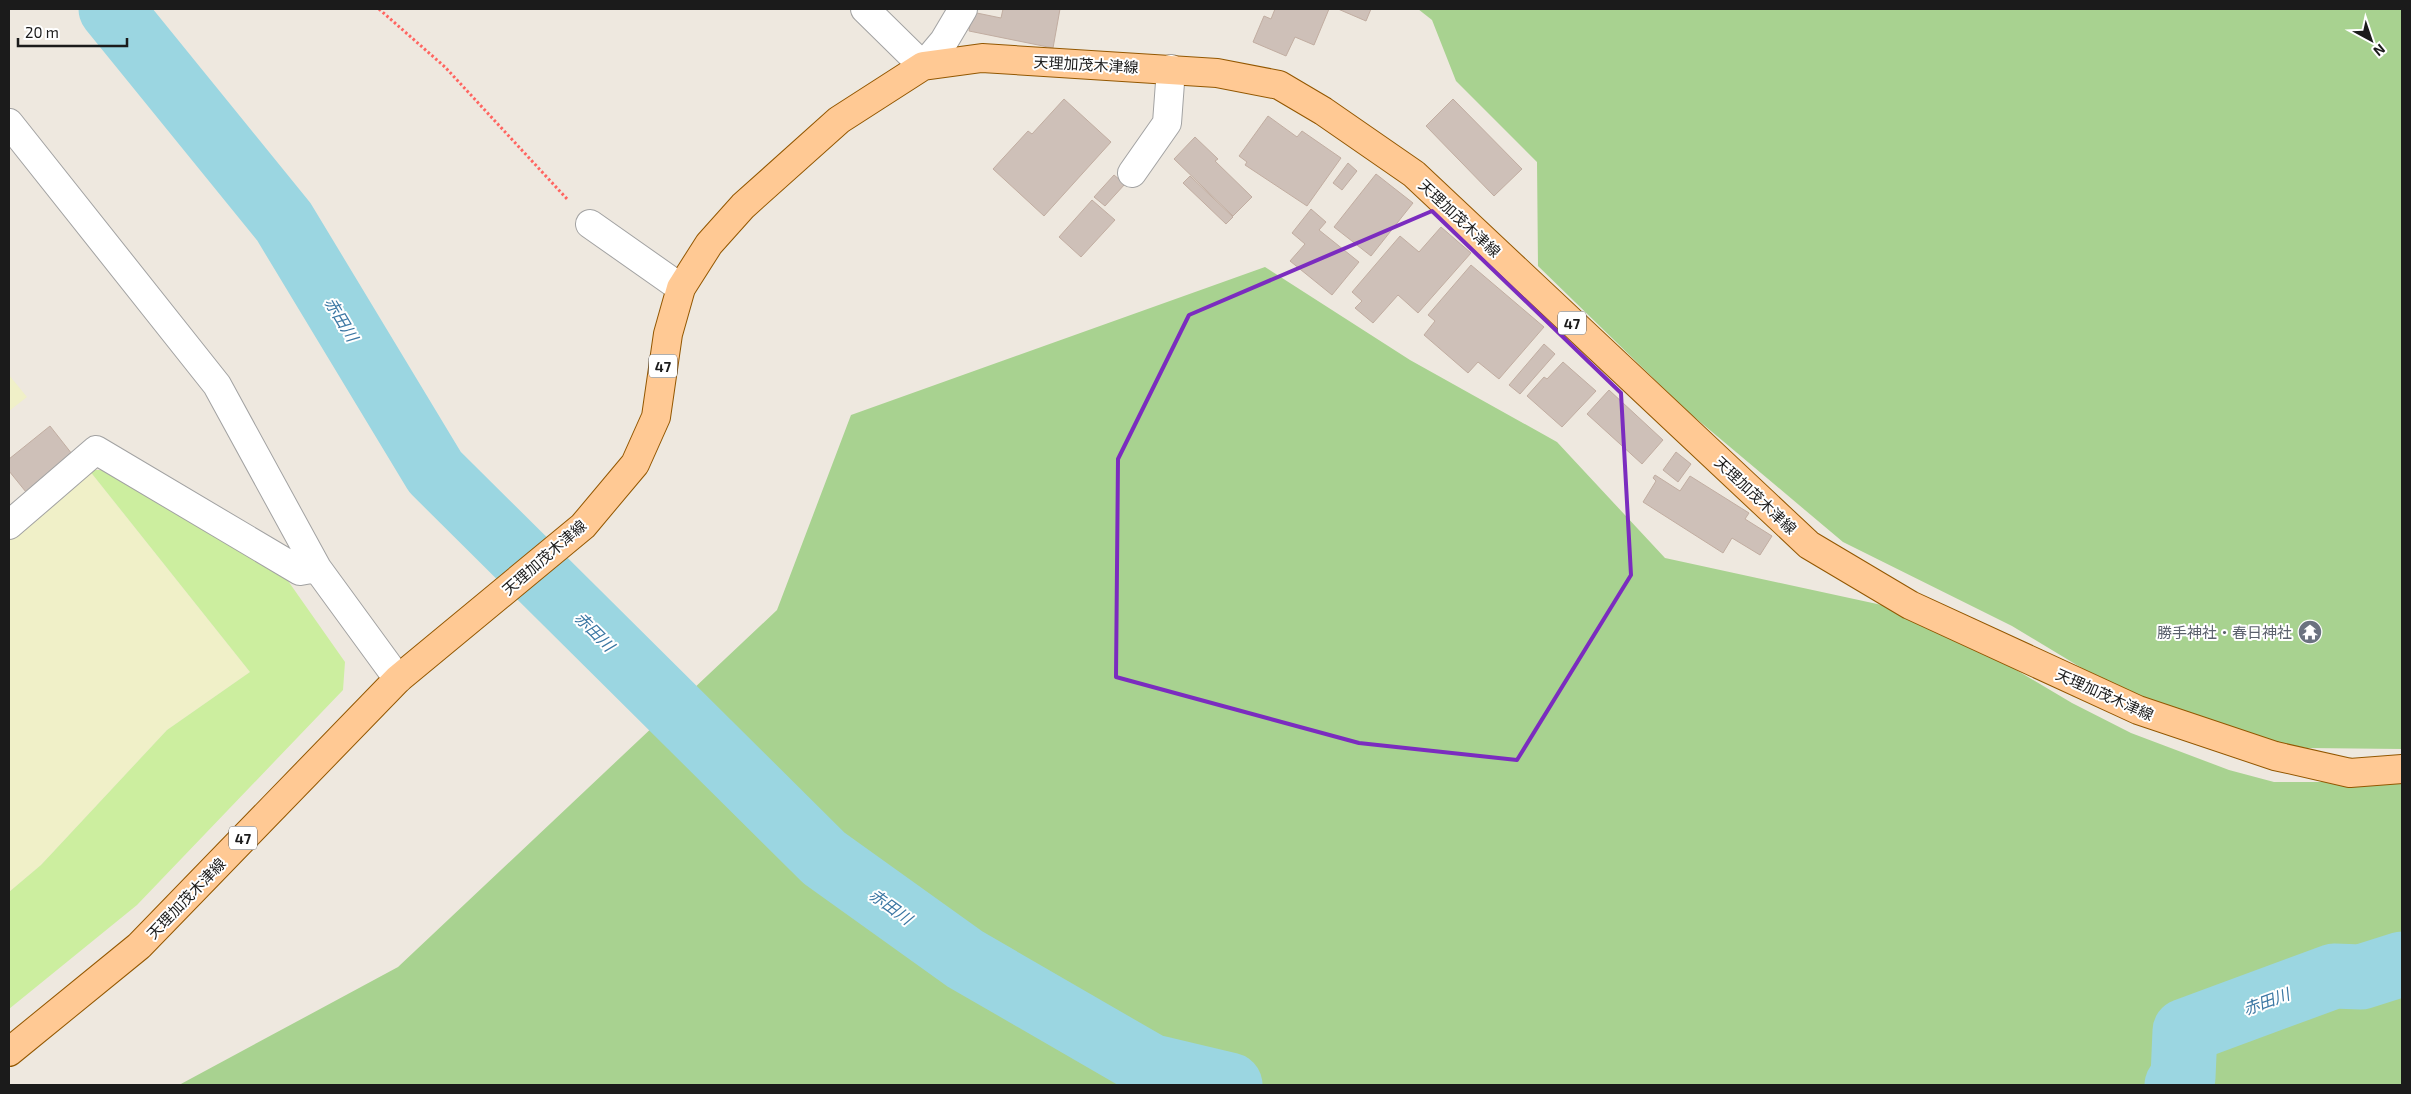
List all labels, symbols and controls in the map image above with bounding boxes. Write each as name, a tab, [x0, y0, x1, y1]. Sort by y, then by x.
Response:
scale bar	[18, 15, 126, 47]
north arrow	[2346, 15, 2396, 65]
text: 20 m	[25, 23, 59, 41]
text: N	[2370, 41, 2389, 60]
street label: 天理加茂木津線	[1033, 52, 1139, 76]
street label: 天理加茂木津線	[1415, 176, 1505, 260]
water label: 赤田川	[321, 294, 364, 346]
road number: 47	[1558, 312, 1586, 334]
road number: 47	[649, 354, 677, 378]
street label: 天理加茂木津線	[1711, 453, 1801, 537]
street label: 天理加茂木津線	[498, 516, 590, 598]
water label: 赤田川	[571, 607, 620, 656]
temple icon: 勝手神社・春日神社	[2297, 619, 2323, 645]
place label: 勝手神社・春日神社	[2157, 623, 2292, 641]
street label: 天理加茂木津線	[2053, 664, 2157, 724]
road number: 47	[229, 826, 257, 850]
street label: 天理加茂木津線	[143, 854, 229, 942]
water label: 赤田川	[866, 884, 918, 929]
water label: 赤田川	[2240, 983, 2294, 1018]

